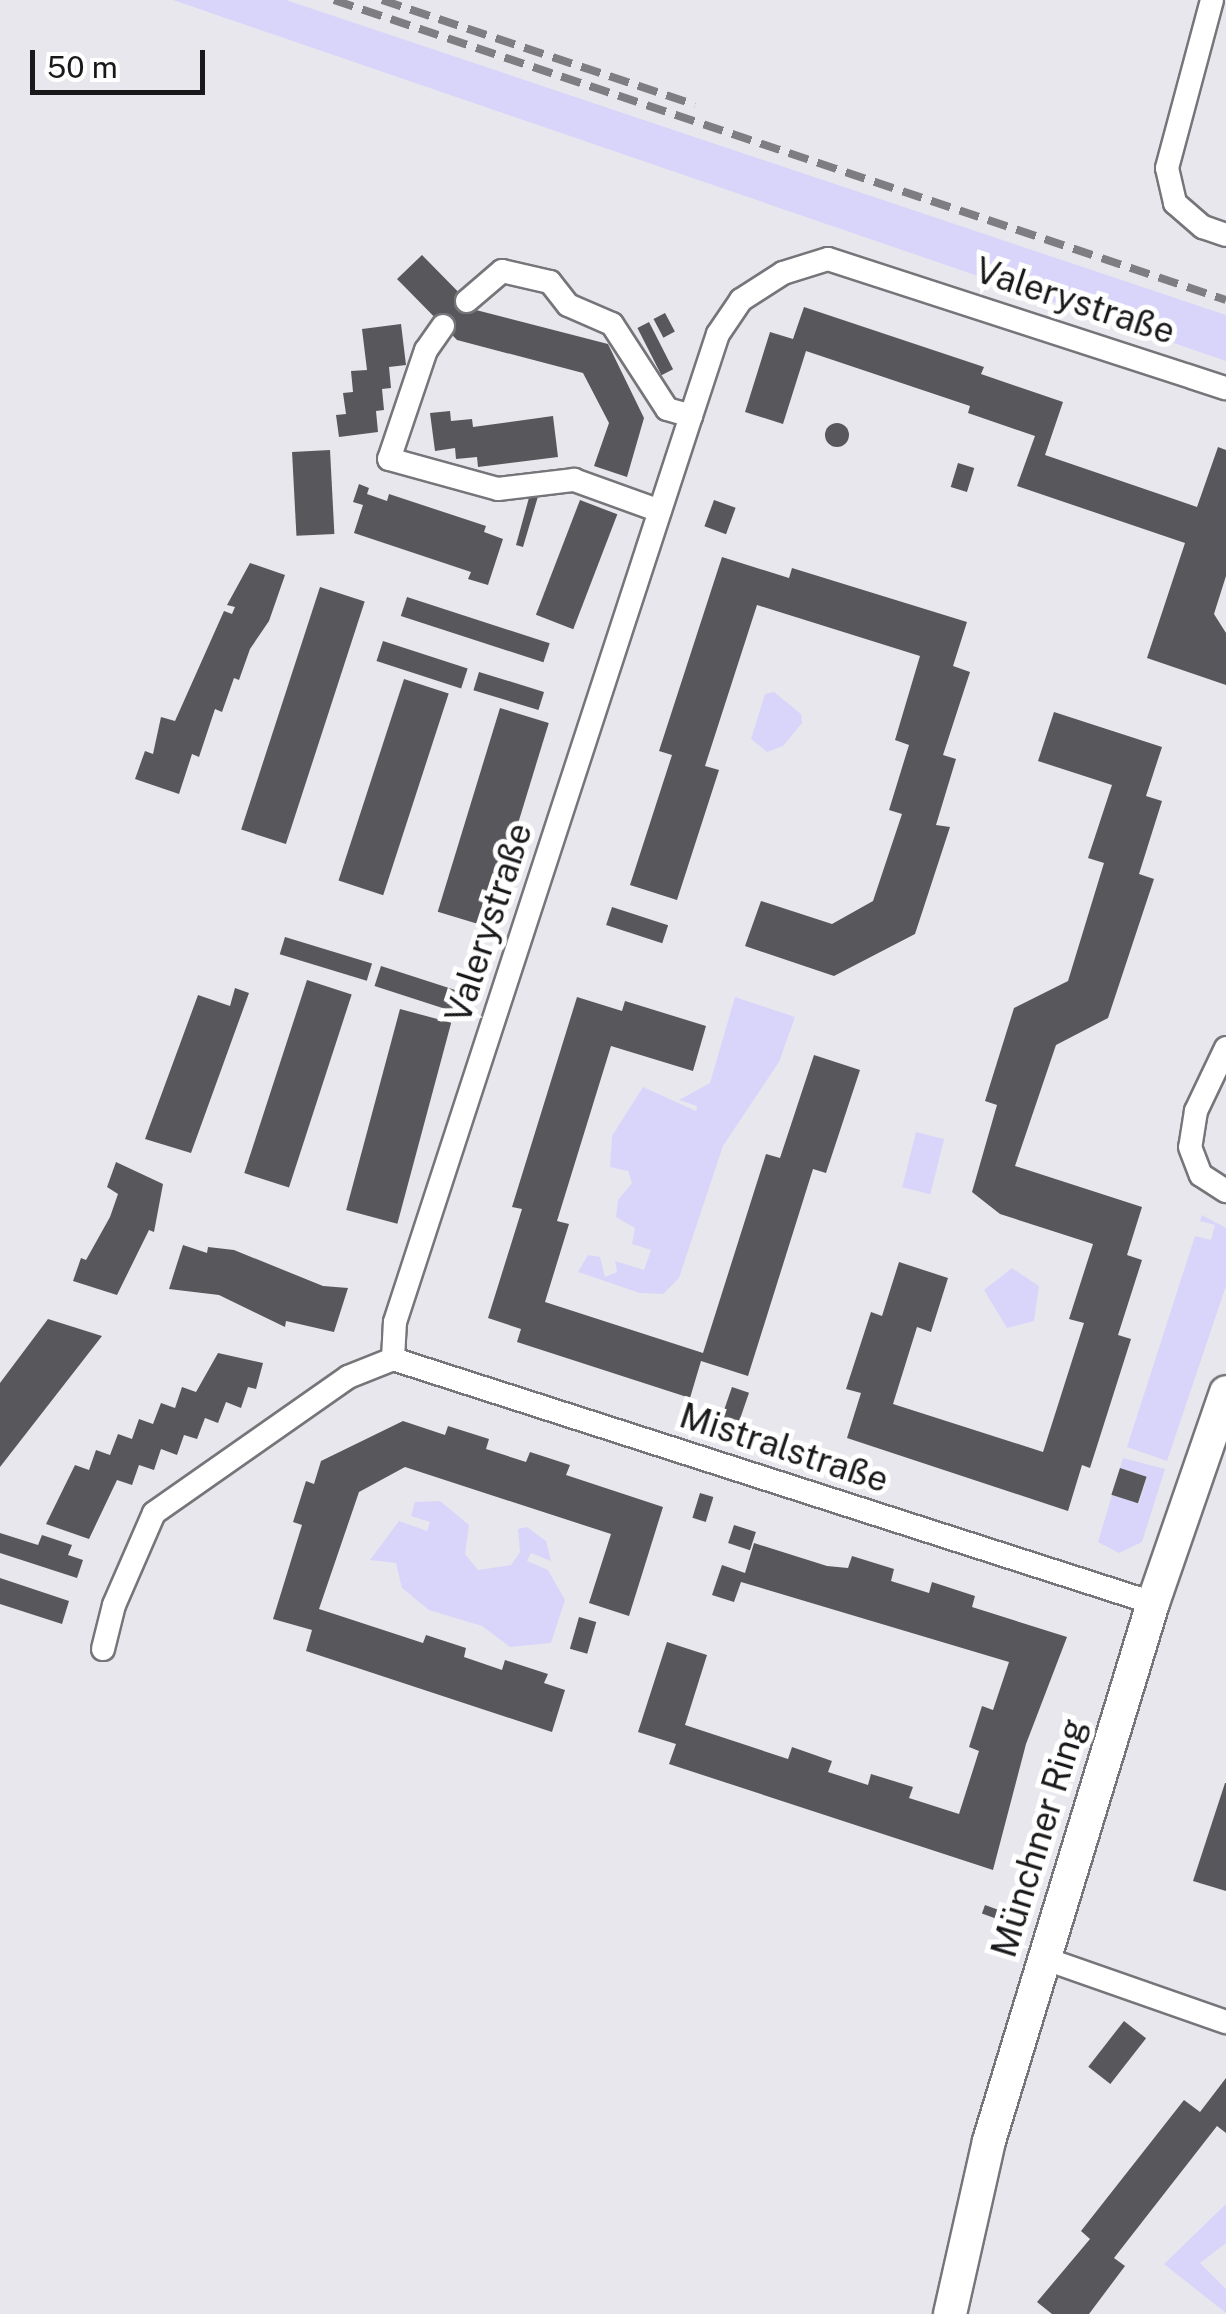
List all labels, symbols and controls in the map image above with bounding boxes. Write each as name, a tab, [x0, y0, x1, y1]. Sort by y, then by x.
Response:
scale bar	[35, 30, 210, 92]
text: 50 m	[47, 49, 118, 85]
street label: Valerystraße	[970, 249, 1180, 353]
street label: Valerystraße	[437, 818, 541, 1028]
street label: Mistralstraße	[674, 1395, 894, 1501]
street label: Münchner Ring	[983, 1714, 1095, 1962]

